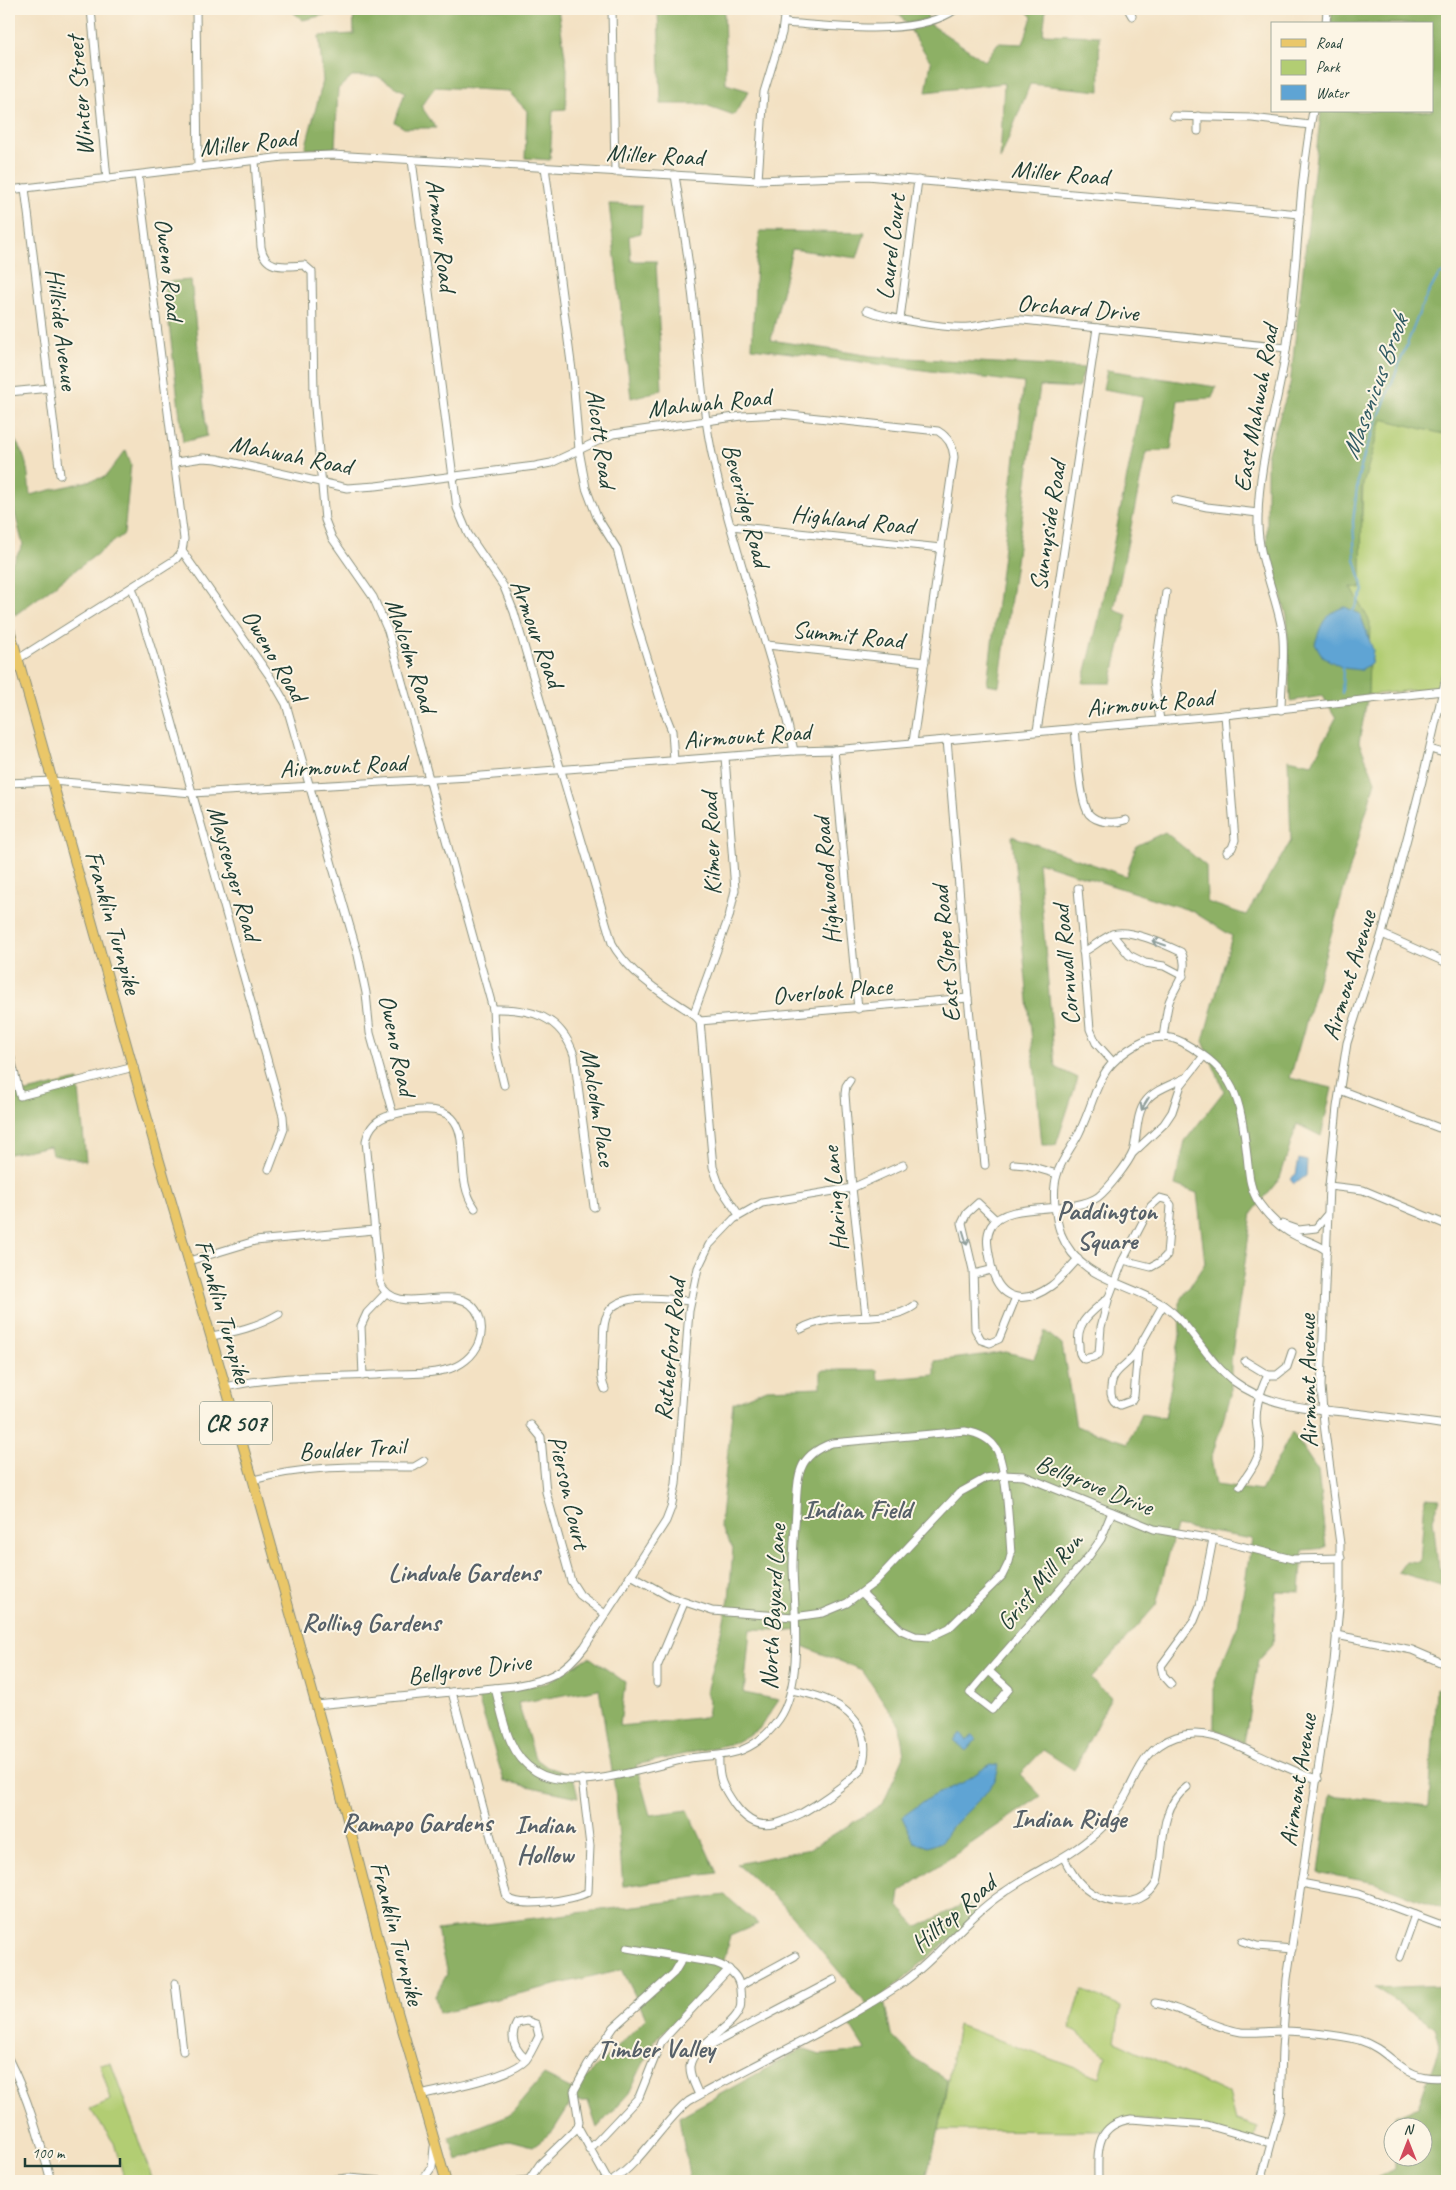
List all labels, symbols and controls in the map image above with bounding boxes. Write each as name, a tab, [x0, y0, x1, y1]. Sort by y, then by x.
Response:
legend	[1271, 22, 1434, 112]
street label: Winter Street	[58, 31, 101, 157]
text: Road	[1316, 34, 1343, 53]
text: Park	[1316, 58, 1341, 77]
text: Water	[1316, 84, 1350, 103]
street label: Miller Road	[198, 122, 302, 164]
street label: Miller Road	[606, 136, 709, 174]
street label: Miller Road	[1010, 153, 1114, 194]
street label: Armour Road	[418, 177, 464, 297]
street label: Laurel Court	[869, 190, 914, 301]
street label: Oweno Road	[147, 216, 192, 325]
street label: Hillside Avenue	[39, 267, 86, 394]
street label: Orchard Drive	[1016, 287, 1142, 329]
water label: Masonicus Brook	[1333, 306, 1417, 463]
street label: East Mahwah Road	[1226, 319, 1287, 494]
street label: Mahwah Road	[646, 380, 776, 425]
street label: Alcott Road	[578, 387, 624, 494]
street label: Mahwah Road	[227, 427, 359, 483]
street label: Beveridge Road	[714, 440, 779, 574]
street label: Sunnyside Road	[1022, 456, 1075, 593]
street label: Highland Road	[790, 498, 919, 543]
street label: Armour Road	[503, 575, 573, 696]
street label: Malcolm Road	[378, 594, 446, 720]
street label: Oweno Road	[234, 603, 316, 710]
street label: Summit Road	[791, 613, 909, 657]
street label: Airmount Road	[1085, 681, 1219, 724]
street label: Airmount Road	[683, 715, 816, 756]
street label: Airmount Road	[279, 746, 411, 785]
street label: Kilmer Road	[693, 788, 729, 896]
street label: Maysenger Road	[200, 802, 269, 947]
street label: Highwood Road	[805, 812, 848, 946]
street label: Franklin Turnpike	[77, 847, 149, 1000]
street label: East Slope Road	[924, 880, 968, 1024]
street label: Cornwall Road	[1045, 900, 1087, 1027]
street label: Airmont Avenue	[1314, 905, 1384, 1044]
one-way arrow	[1151, 938, 1167, 948]
street label: Overlook Place	[771, 970, 895, 1012]
street label: Oweno Road	[371, 992, 424, 1102]
street label: Malcolm Place	[573, 1046, 623, 1170]
one-way arrow	[1140, 1096, 1150, 1111]
street label: Haring Lane	[814, 1143, 856, 1253]
district label: Paddington Square	[1057, 1194, 1159, 1257]
one-way arrow	[960, 1229, 970, 1245]
street label: Franklin Turnpike	[187, 1236, 259, 1389]
street label: Rutherford Road	[647, 1274, 694, 1422]
street label: Airmont Avenue	[1291, 1312, 1325, 1448]
road number: CR 507	[200, 1402, 272, 1445]
street label: Boulder Trail	[298, 1430, 411, 1468]
street label: Pierson Court	[540, 1432, 598, 1555]
street label: Bellgrove Drive	[1031, 1447, 1160, 1524]
district label: Indian Field	[803, 1493, 916, 1526]
street label: North Bayard Lane	[753, 1522, 793, 1691]
street label: Grist Mill Run	[990, 1525, 1091, 1637]
district label: Lindvale Gardens	[388, 1556, 543, 1589]
district label: Rolling Gardens	[302, 1606, 443, 1639]
street label: Bellgrove Drive	[406, 1645, 534, 1692]
street label: Airmont Avenue	[1272, 1710, 1325, 1849]
district label: Indian Ridge	[1012, 1802, 1129, 1835]
district label: Ramapo Gardens	[342, 1806, 495, 1839]
district label: Indian Hollow	[515, 1808, 577, 1871]
street label: Franklin Turnpike	[362, 1858, 432, 2011]
street label: Hilltop Road	[904, 1865, 1006, 1960]
district label: Timber Valley	[597, 2032, 718, 2065]
north arrow	[1384, 2118, 1434, 2168]
text: N	[1404, 2121, 1415, 2138]
scale bar	[25, 2135, 120, 2167]
text: 100 m	[32, 2144, 66, 2163]

